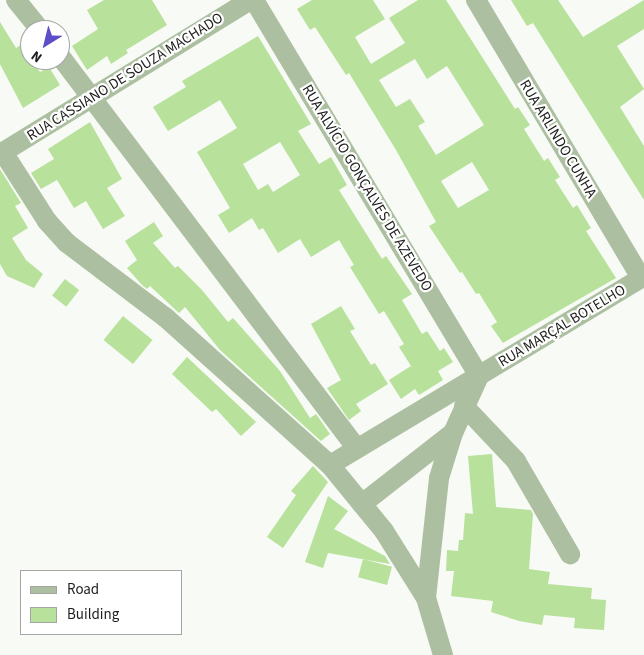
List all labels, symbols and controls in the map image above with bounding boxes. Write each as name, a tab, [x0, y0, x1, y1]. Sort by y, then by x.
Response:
street label: RUA CASSIANO DE SOUZA MACHADO	[24, 9, 226, 145]
north arrow	[20, 20, 70, 70]
street label: RUA ARLINDO CUNHA	[516, 77, 600, 201]
street label: RUA ALVÍCIO GONÇALVES DE AZEVEDO	[298, 81, 436, 295]
street label: RUA MARÇAL BOTELHO	[495, 281, 629, 371]
legend	[20, 570, 182, 635]
text: Road	[67, 579, 99, 600]
text: Building	[67, 604, 119, 625]

